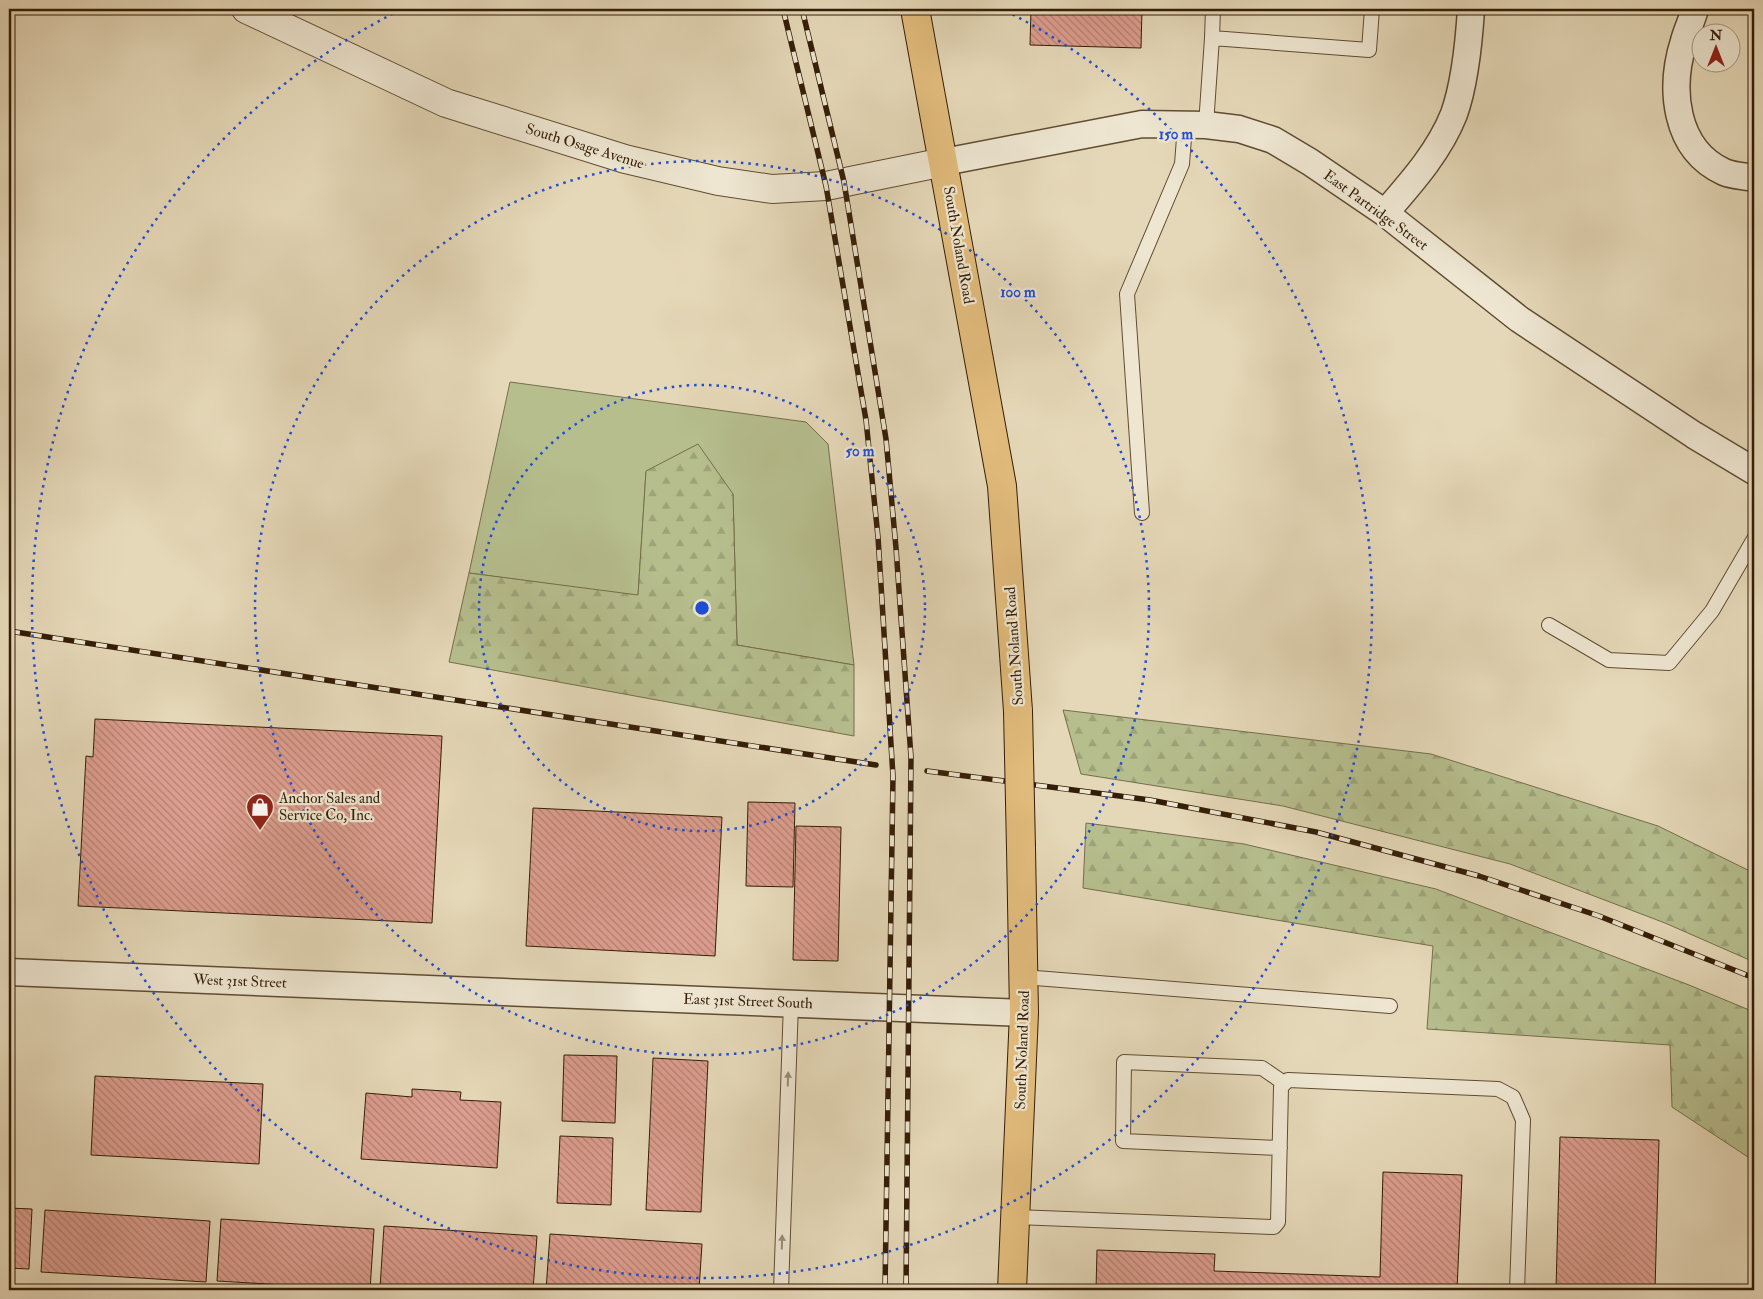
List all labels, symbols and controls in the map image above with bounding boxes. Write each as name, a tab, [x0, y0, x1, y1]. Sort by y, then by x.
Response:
north arrow	[1690, 22, 1740, 72]
text: N	[1709, 27, 1723, 44]
street label: South Osage Avenue	[523, 119, 646, 174]
text: 150 m	[1159, 125, 1193, 144]
street label: East Partridge Street	[1320, 166, 1432, 255]
street label: South Noland Road	[939, 185, 978, 306]
text: 100 m	[1000, 283, 1036, 302]
text: 50 m	[846, 442, 875, 461]
street label: South Noland Road	[1001, 585, 1028, 706]
centre of rings	[693, 599, 711, 617]
place label: Anchor Sales and Service Co, Inc.	[278, 789, 381, 825]
shop icon: Anchor Sales and Service Co, Inc.	[245, 792, 275, 831]
street label: West 31st Street	[192, 970, 287, 993]
street label: East 31st Street South	[683, 990, 813, 1013]
street label: South Noland Road	[1011, 990, 1034, 1110]
one-way arrow	[784, 1071, 792, 1087]
one-way arrow	[779, 1233, 787, 1249]

